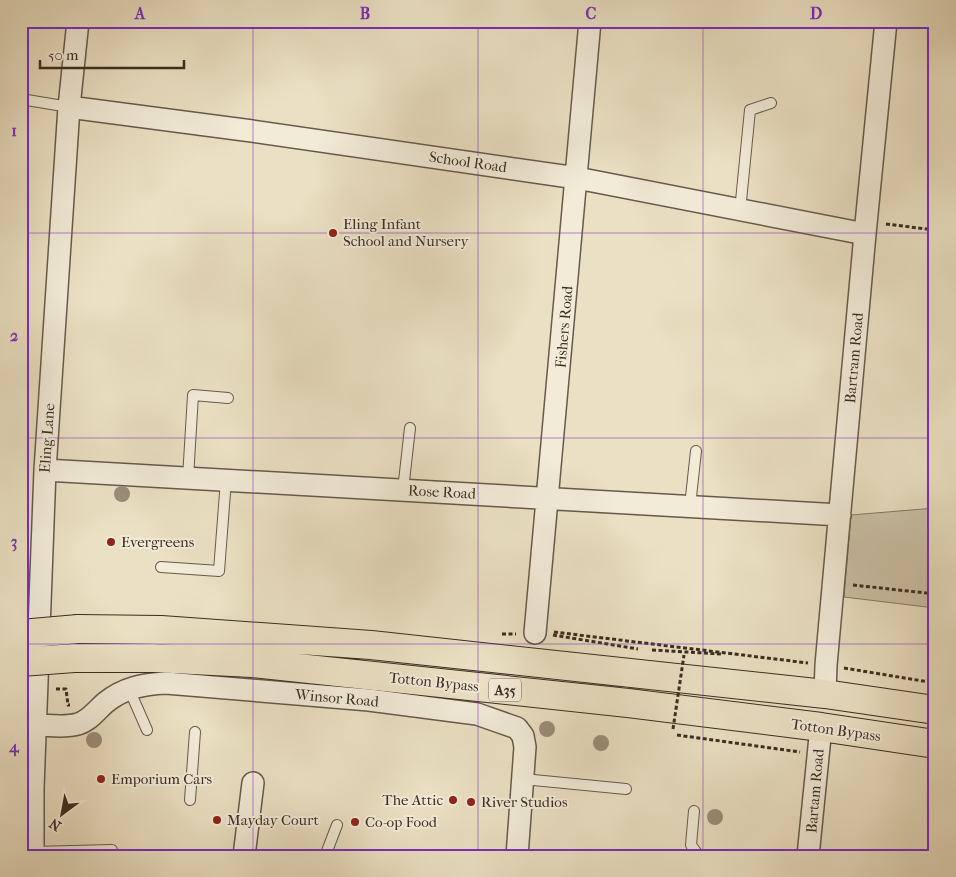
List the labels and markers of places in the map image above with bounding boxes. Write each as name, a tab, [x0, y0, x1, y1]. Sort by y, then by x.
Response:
place label: Eling Infant School and Nursery	[343, 215, 469, 250]
marker: Eling Infant School and Nursery	[327, 227, 339, 239]
place label: Evergreens	[121, 533, 195, 551]
marker: Evergreens	[105, 536, 117, 548]
place label: Emporium Cars	[111, 770, 213, 788]
marker: Emporium Cars	[95, 773, 107, 785]
place label: The Attic	[382, 791, 443, 809]
place label: River Studios	[481, 793, 568, 811]
marker: The Attic	[447, 794, 459, 806]
marker: River Studios	[465, 796, 477, 808]
place label: Mayday Court	[227, 811, 319, 829]
place label: Co-op Food	[365, 813, 438, 831]
marker: Mayday Court	[211, 814, 223, 826]
marker: Co-op Food	[349, 816, 361, 828]

